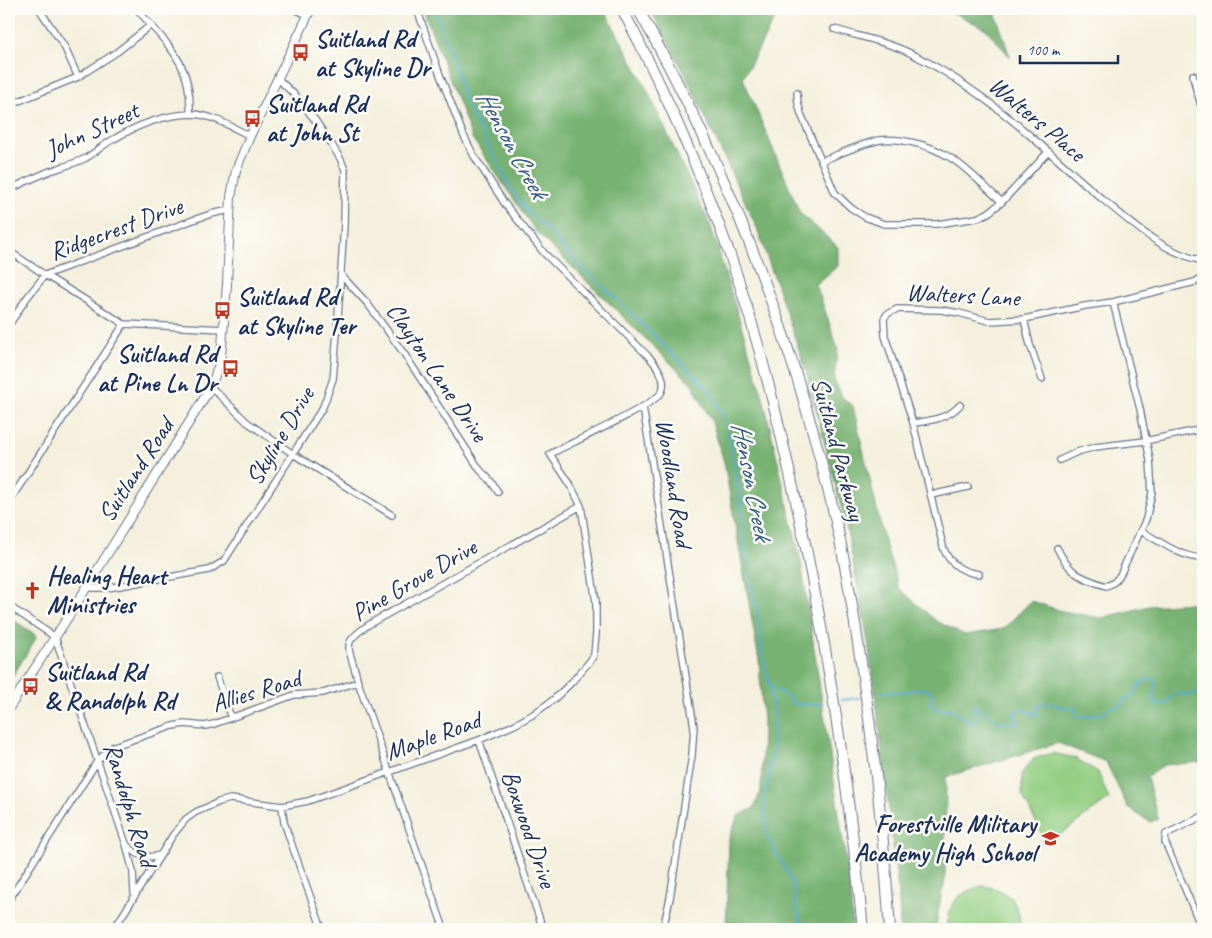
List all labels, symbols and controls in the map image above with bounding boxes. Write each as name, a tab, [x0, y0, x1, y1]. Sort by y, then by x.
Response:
place label: Suitland Rd at Skyline Dr	[315, 23, 433, 84]
scale bar	[1020, 32, 1117, 64]
text: 100 m	[1027, 41, 1061, 60]
bus stop icon: Suitland Rd at Skyline Dr	[291, 43, 311, 63]
street label: Walters Place	[982, 69, 1093, 170]
water label: Henson Creek	[469, 84, 557, 208]
place label: Suitland Rd at John St	[266, 88, 371, 149]
street label: John Street	[39, 93, 146, 166]
bus stop icon: Suitland Rd at John St	[242, 108, 262, 128]
street label: Ridgecrest Drive	[45, 190, 189, 268]
street label: Walters Lane	[906, 276, 1022, 314]
place label: Suitland Rd at Skyline Ter	[237, 281, 358, 342]
street label: Clayton Lane Drive	[379, 296, 496, 449]
bus stop icon: Suitland Rd at Skyline Ter	[213, 301, 233, 321]
place label: Suitland Rd at Pine Ln Dr	[97, 338, 222, 399]
bus stop icon: Suitland Rd at Pine Ln Dr	[221, 358, 241, 378]
street label: Suitland Parkway	[804, 374, 873, 525]
street label: Skyline Drive	[238, 379, 323, 491]
street label: Suitland Road	[91, 409, 184, 528]
street label: Woodland Road	[648, 417, 701, 553]
water label: Henson Creek	[724, 420, 780, 547]
street label: Pine Grove Drive	[346, 530, 484, 629]
place label: Healing Heart Ministries	[47, 560, 169, 621]
church icon: Healing Heart Ministries	[23, 580, 43, 600]
place label: Suitland Rd & Randolph Rd	[45, 656, 179, 717]
street label: Allies Road	[208, 661, 308, 720]
bus stop icon: Suitland Rd & Randolph Rd	[21, 676, 41, 696]
street label: Maple Road	[381, 703, 488, 768]
street label: Randolph Road	[96, 739, 165, 874]
street label: Boxwood Drive	[494, 766, 565, 894]
place label: Forestville Military Academy High School	[854, 808, 1041, 869]
school or university icon: Forestville Military Academy High School	[1040, 828, 1060, 848]

